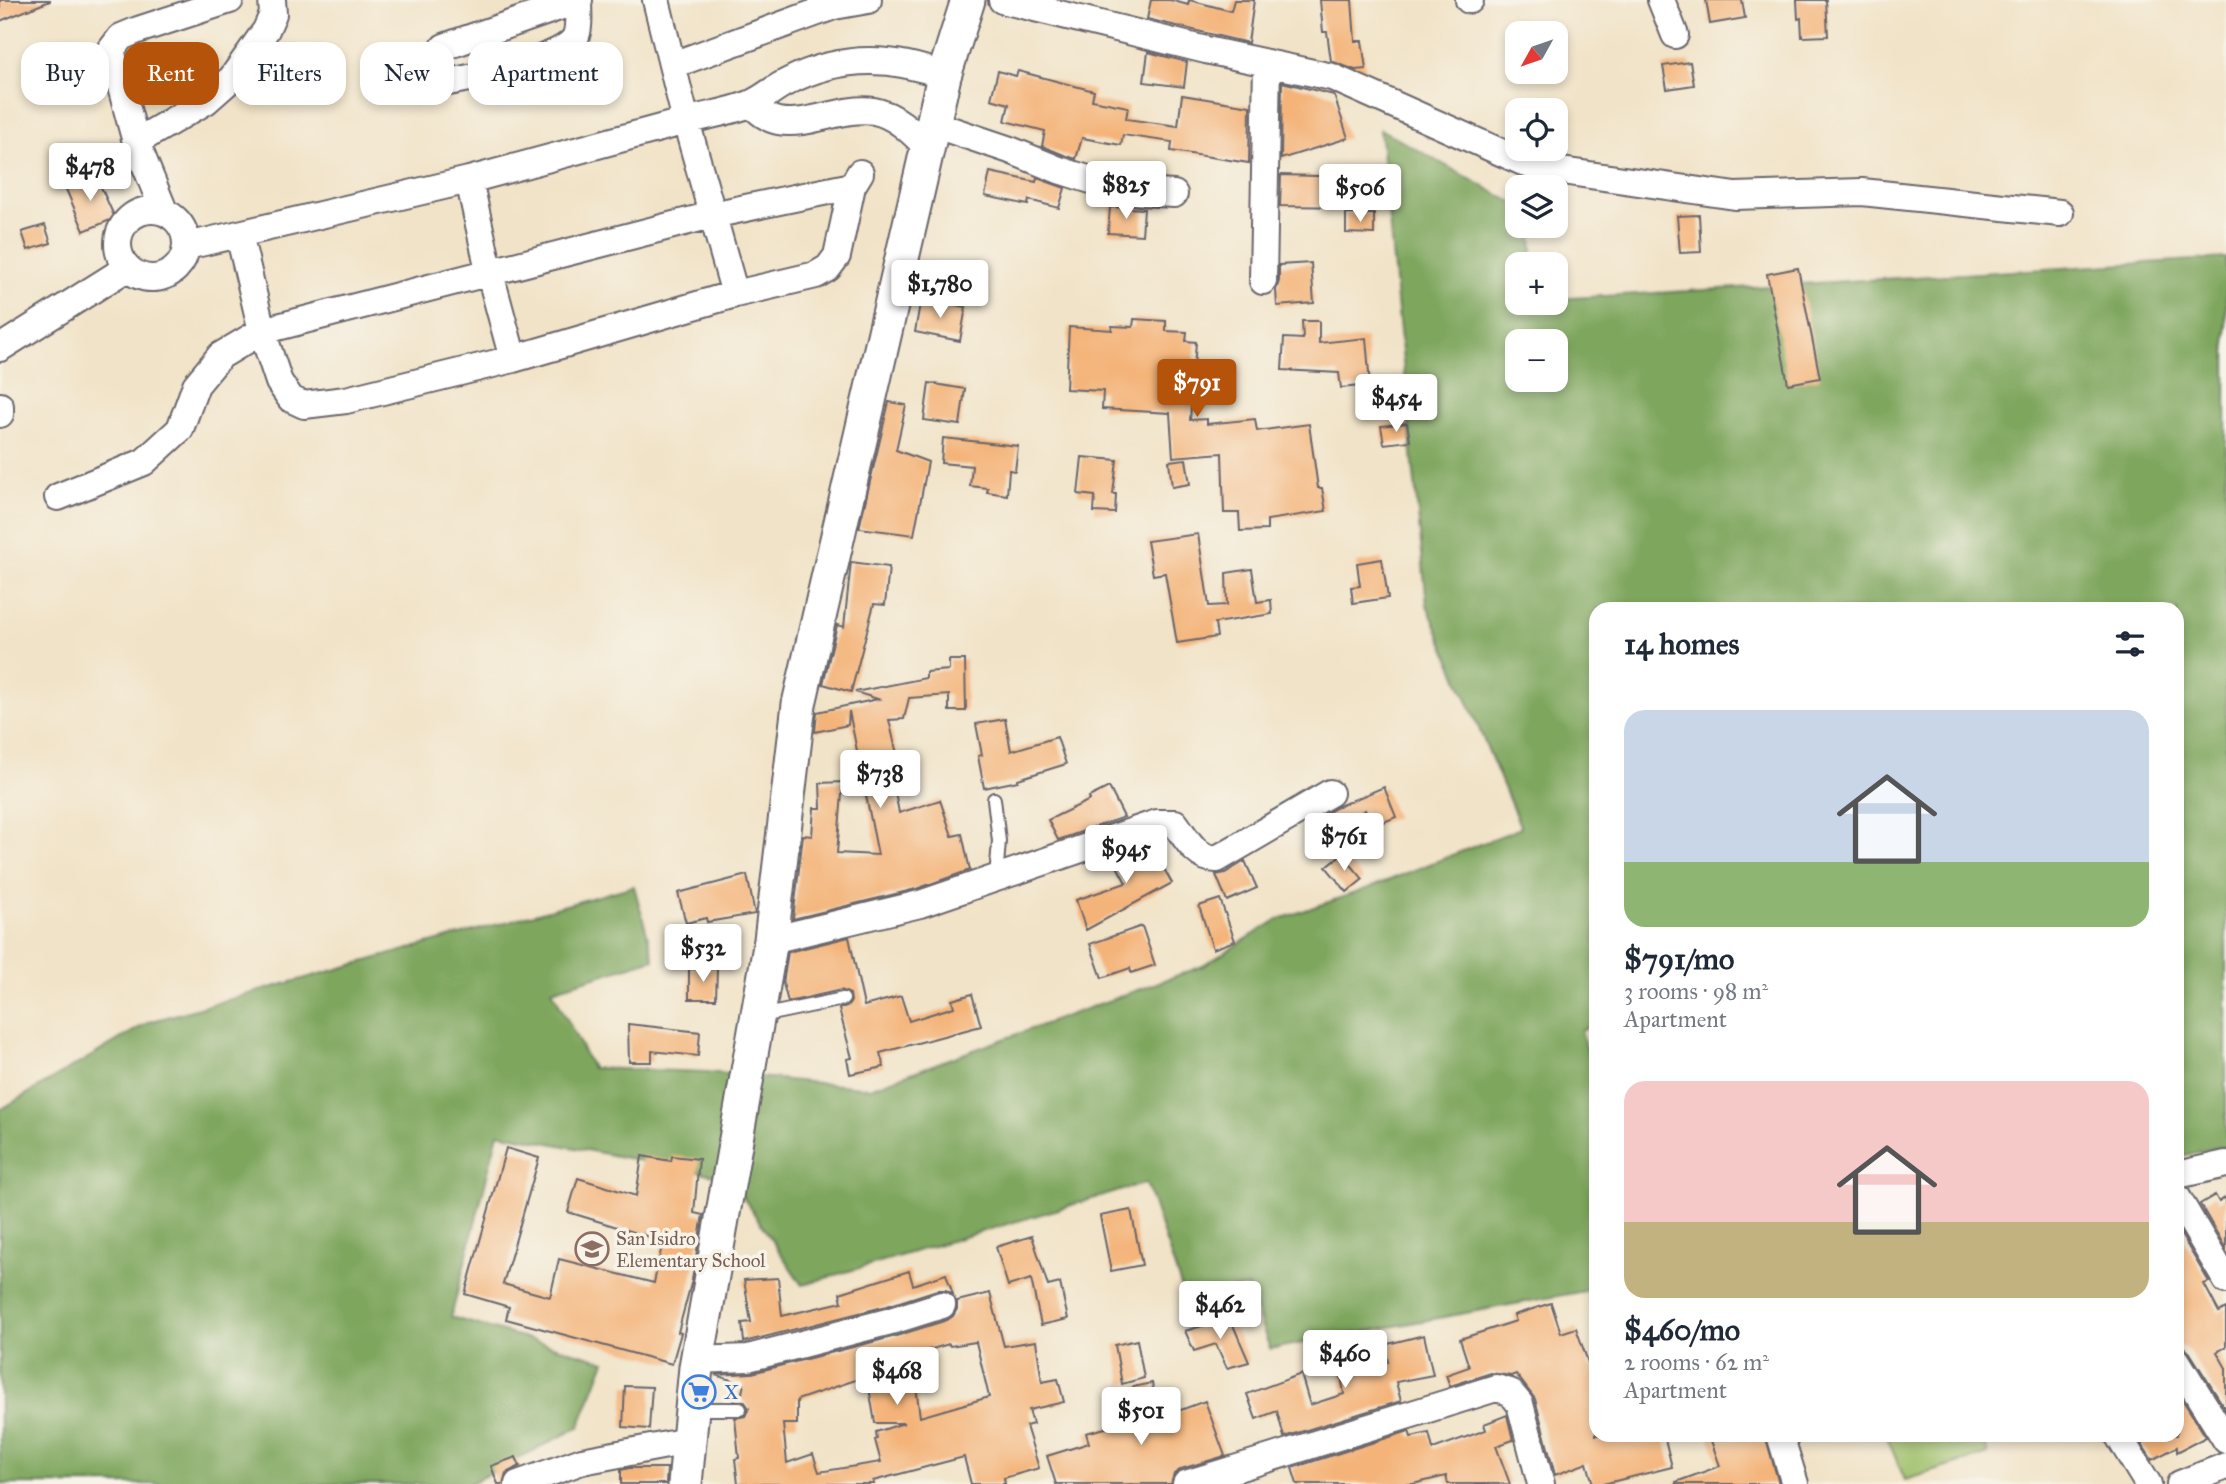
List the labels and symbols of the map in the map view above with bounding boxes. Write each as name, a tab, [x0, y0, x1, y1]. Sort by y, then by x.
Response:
north arrow	[1505, 21, 1568, 84]
pin: $478	[49, 144, 131, 203]
pin: $825	[1085, 162, 1167, 221]
pin: $506	[1319, 164, 1401, 224]
pin: $1,780	[883, 260, 997, 320]
pin: $791	[1156, 360, 1238, 419]
pin: $454	[1355, 374, 1437, 434]
pin: $738	[839, 750, 921, 810]
pin: $761	[1303, 814, 1385, 873]
pin: $945	[1085, 826, 1167, 885]
pin: $532	[662, 925, 744, 984]
place label: San Isidro Elementary School	[616, 1227, 766, 1272]
school or university icon: San Isidro Elementary School	[573, 1230, 611, 1268]
pin: $462	[1179, 1282, 1261, 1341]
pin: $460	[1304, 1330, 1386, 1390]
pin: $468	[856, 1348, 938, 1407]
supermarket icon: X	[680, 1373, 718, 1411]
place label: X	[724, 1381, 739, 1404]
pin: $501	[1100, 1388, 1182, 1447]

